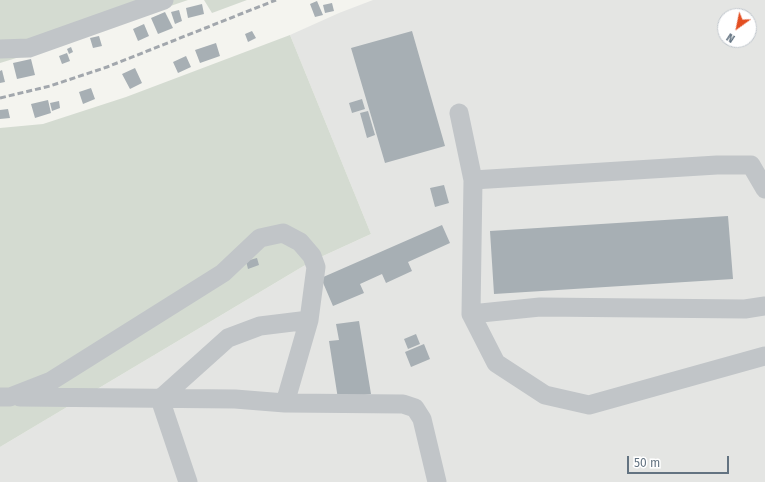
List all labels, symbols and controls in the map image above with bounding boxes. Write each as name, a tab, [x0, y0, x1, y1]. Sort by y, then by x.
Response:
north arrow	[717, 8, 757, 48]
text: N	[724, 30, 737, 45]
scale bar	[629, 448, 731, 474]
text: 50 m	[634, 456, 660, 470]

